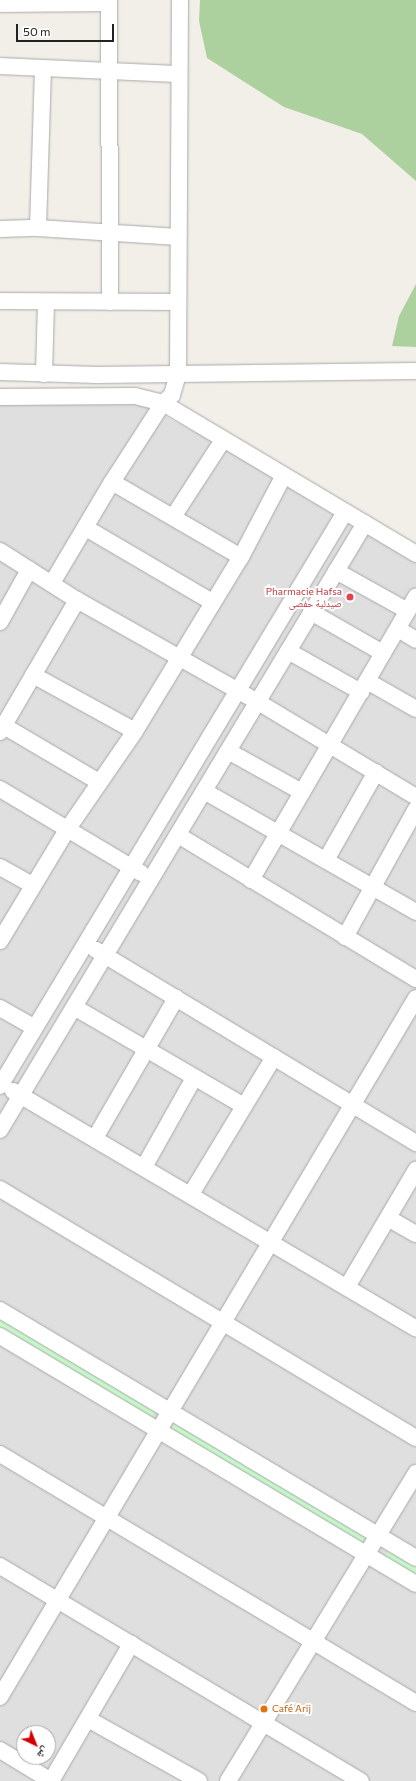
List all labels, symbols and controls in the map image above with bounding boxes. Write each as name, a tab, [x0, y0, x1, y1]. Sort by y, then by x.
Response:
scale bar	[18, 16, 116, 42]
text: 50 m	[23, 24, 51, 38]
place label: Pharmacie Hafsa صيدلية حفصى	[266, 585, 342, 608]
marker: Pharmacie Hafsa صيدلية حفصى	[345, 592, 355, 602]
place label: Café Arij	[272, 1703, 311, 1715]
marker: Café Arij	[259, 1704, 269, 1714]
north arrow	[16, 1725, 56, 1765]
text: ش	[35, 1745, 53, 1762]

